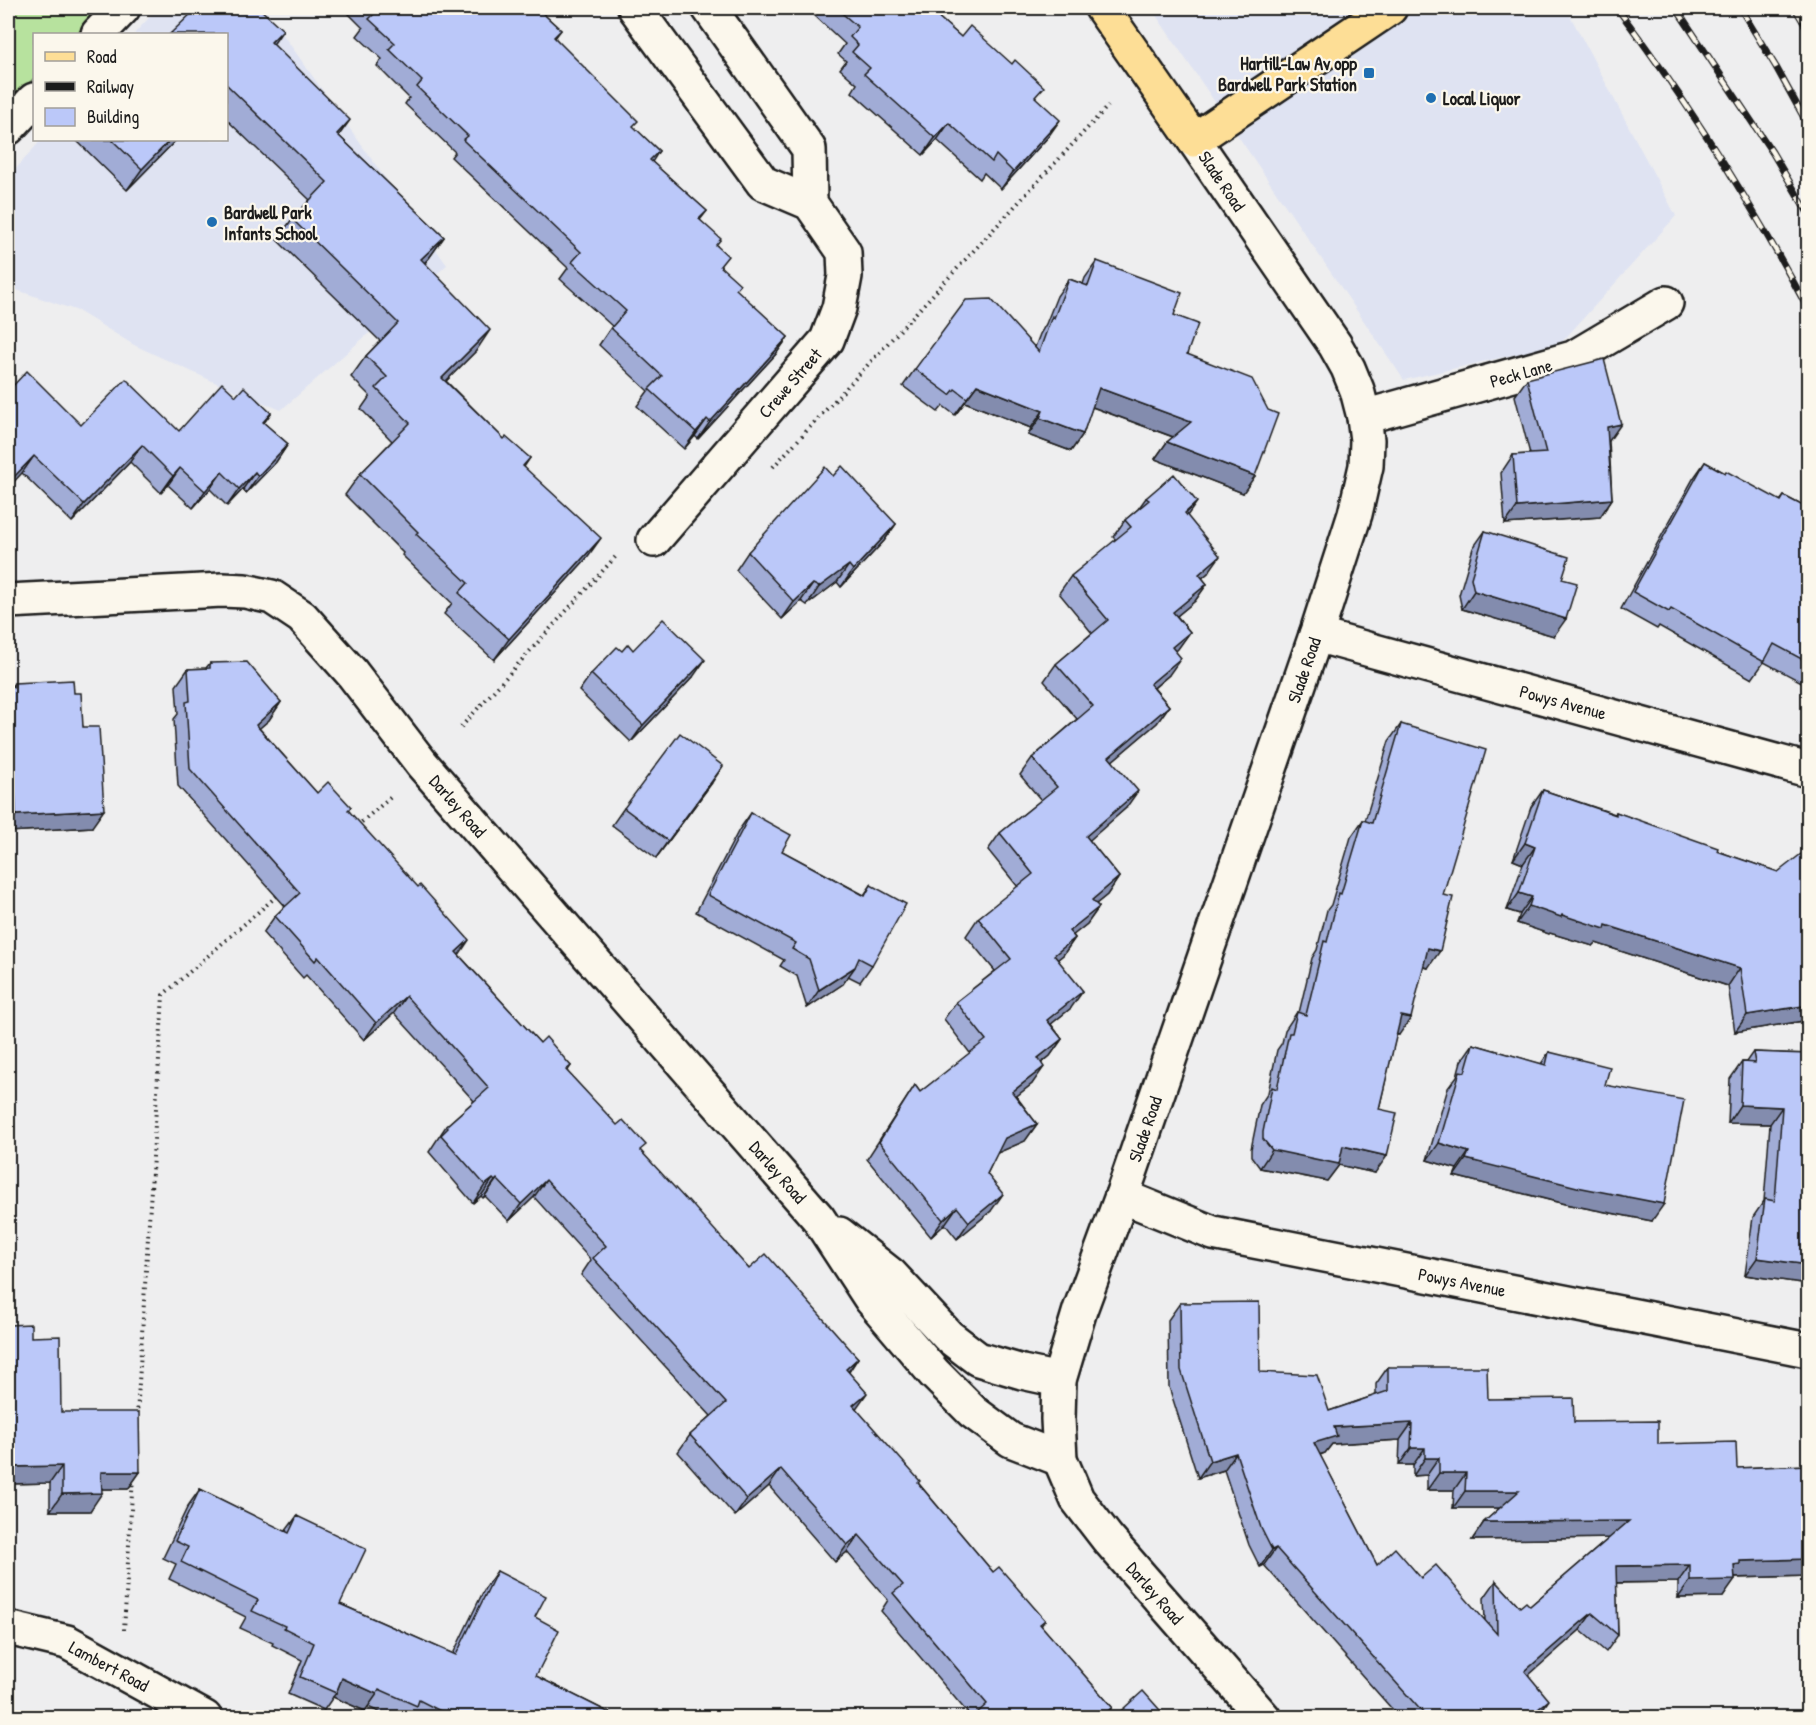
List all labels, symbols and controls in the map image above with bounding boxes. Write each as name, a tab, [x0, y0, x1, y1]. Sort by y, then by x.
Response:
legend	[33, 33, 228, 141]
text: Road	[87, 44, 117, 69]
place label: Hartill-Law Av opp Bardwell Park Station	[1218, 51, 1357, 97]
marker: Hartill-Law Av opp Bardwell Park Station	[1362, 66, 1376, 80]
text: Railway	[87, 74, 134, 99]
place label: Local Liquor	[1443, 86, 1520, 112]
marker: Local Liquor	[1424, 91, 1438, 105]
text: Building	[87, 104, 139, 129]
street label: Slade Road	[1193, 146, 1251, 216]
place label: Bardwell Park Infants School	[224, 200, 319, 246]
marker: Bardwell Park Infants School	[205, 215, 219, 229]
street label: Crewe Street	[753, 342, 828, 423]
street label: Peck Lane	[1487, 352, 1555, 394]
street label: Slade Road	[1281, 634, 1327, 706]
street label: Powys Avenue	[1517, 678, 1609, 726]
street label: Darley Road	[424, 769, 492, 843]
street label: Slade Road	[1122, 1093, 1168, 1165]
street label: Darley Road	[744, 1135, 812, 1209]
street label: Powys Avenue	[1416, 1261, 1508, 1303]
street label: Darley Road	[1121, 1556, 1189, 1630]
street label: Lambert Road	[65, 1634, 153, 1698]

